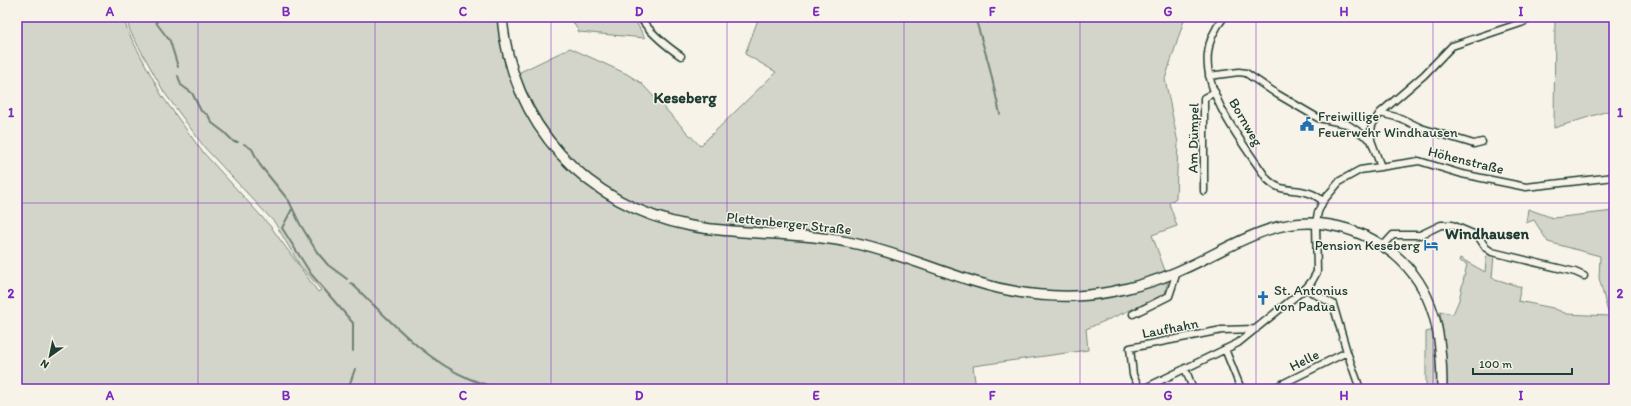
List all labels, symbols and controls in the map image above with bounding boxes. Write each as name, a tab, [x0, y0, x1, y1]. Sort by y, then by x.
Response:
text: A	[105, 4, 115, 19]
text: B	[282, 4, 291, 19]
text: C	[459, 4, 468, 19]
text: D	[635, 4, 644, 19]
text: E	[812, 4, 820, 19]
text: F	[989, 4, 996, 19]
text: G	[1164, 4, 1173, 19]
text: H	[1340, 4, 1349, 19]
text: I	[1519, 4, 1524, 19]
district label: Keseberg	[653, 88, 717, 108]
street label: Bornweg	[1225, 95, 1266, 150]
street label: Am Dümpel	[1184, 103, 1203, 173]
text: 1	[8, 105, 14, 120]
text: 1	[1617, 105, 1623, 120]
place label: Freiwillige Feuerwehr Windhausen	[1318, 108, 1458, 141]
public building icon: Freiwillige Feuerwehr Windhausen	[1299, 116, 1315, 132]
street label: Höhenstraße	[1426, 143, 1506, 178]
street label: Plettenberger Straße	[726, 208, 852, 239]
district label: Windhausen	[1445, 224, 1529, 243]
place label: Pension Keseberg	[1315, 237, 1421, 254]
hotel icon: Pension Keseberg	[1423, 237, 1439, 253]
place label: St. Antonius von Padua	[1274, 282, 1348, 315]
text: 2	[8, 286, 15, 301]
text: 2	[1617, 286, 1624, 301]
church icon: St. Antonius von Padua	[1255, 290, 1271, 306]
street label: Laufhahn	[1140, 315, 1200, 342]
north arrow	[30, 336, 70, 376]
street label: Helle	[1287, 346, 1322, 375]
scale bar	[1473, 350, 1572, 376]
text: N	[38, 356, 51, 371]
text: 100 m	[1479, 357, 1512, 371]
text: A	[105, 388, 115, 403]
text: B	[282, 388, 291, 403]
text: C	[459, 388, 468, 403]
text: D	[635, 388, 644, 403]
text: E	[812, 388, 820, 403]
text: F	[989, 388, 996, 403]
text: G	[1164, 388, 1173, 403]
text: H	[1340, 388, 1349, 403]
text: I	[1519, 388, 1524, 403]

